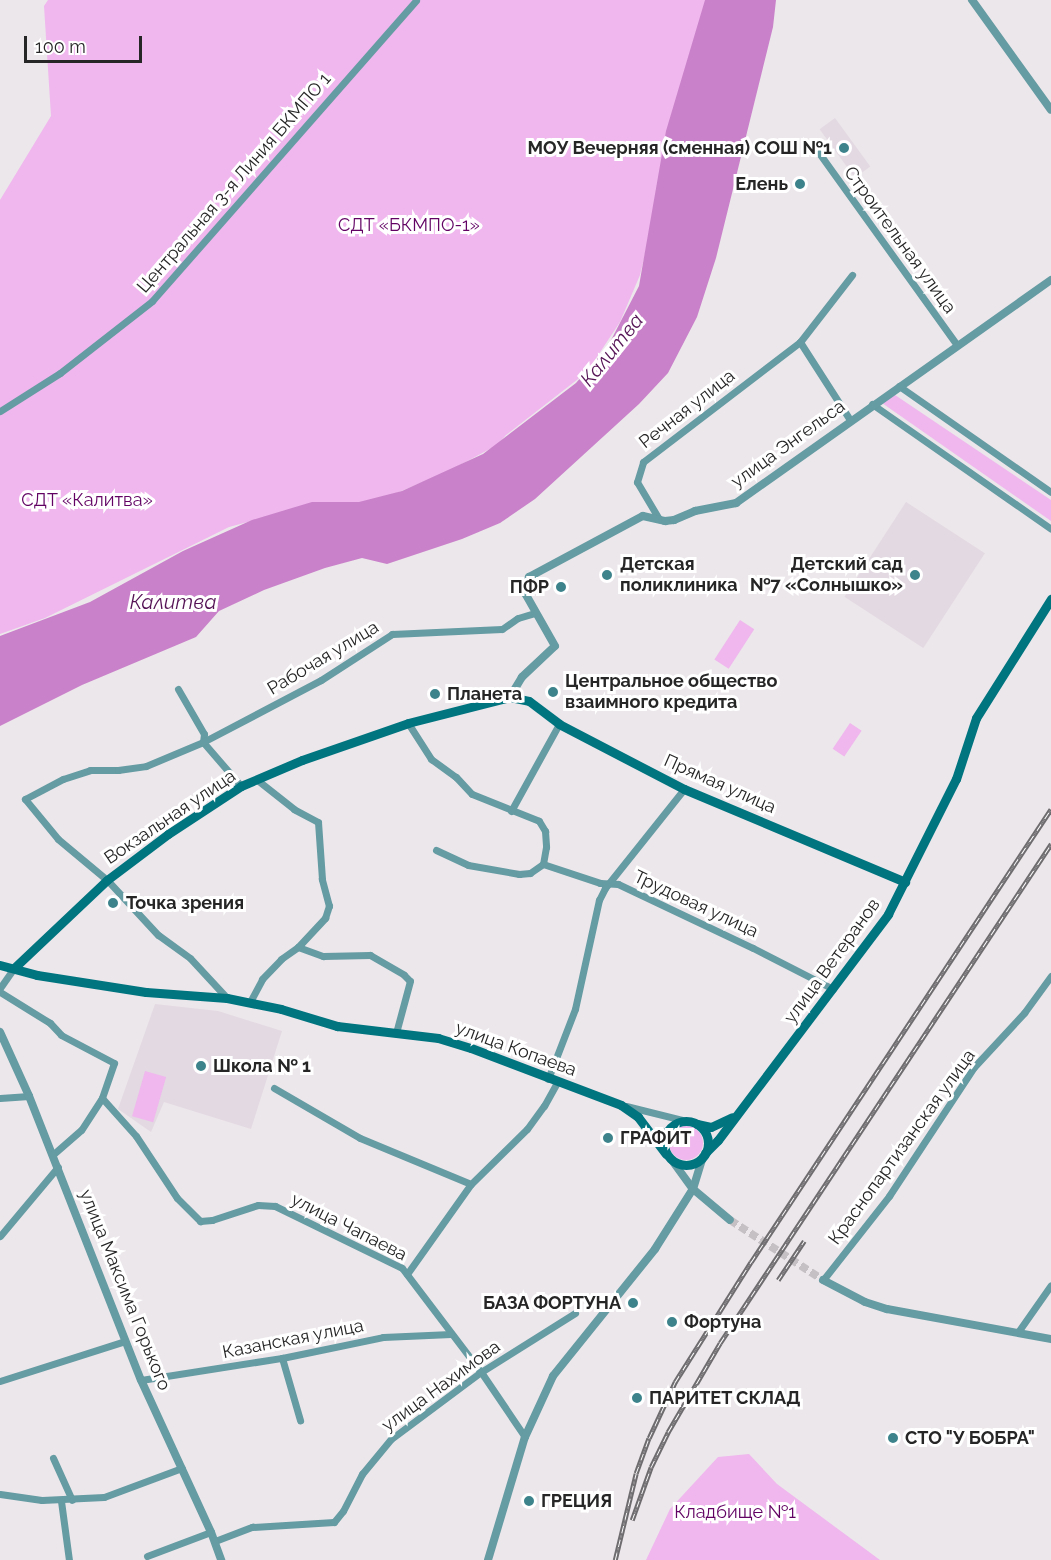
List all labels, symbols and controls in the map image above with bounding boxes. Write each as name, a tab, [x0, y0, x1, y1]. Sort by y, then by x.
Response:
scale bar	[27, 24, 146, 62]
text: 100 m	[35, 36, 86, 57]
street label: Центральная 3-я Линия БКМПО 1	[132, 69, 336, 297]
place label: МОУ Вечерняя (сменная) СОШ №1	[528, 137, 832, 159]
marker: МОУ Вечерняя (сменная) СОШ №1	[837, 141, 851, 155]
street label: Строительная улица	[839, 162, 961, 318]
place label: Елень	[735, 173, 788, 195]
marker: Елень	[793, 177, 807, 191]
park label: СДТ «БКМПО-1»	[338, 214, 480, 236]
water label: Калитва	[575, 309, 649, 391]
street label: Речная улица	[635, 365, 739, 453]
street label: улица Энгельса	[727, 395, 849, 493]
park label: СДТ «Калитва»	[21, 489, 153, 511]
place label: Детская поликлиника	[620, 554, 738, 596]
place label: Детский сад №7 «Солнышко»	[750, 554, 903, 596]
marker: Детская поликлиника	[598, 566, 616, 584]
marker: Детский сад №7 «Солнышко»	[908, 568, 922, 582]
place label: ПФР	[510, 576, 549, 598]
marker: ПФР	[554, 580, 568, 594]
water label: Калитва	[130, 590, 216, 614]
street label: Рабочая улица	[263, 616, 383, 700]
place label: Центральное общество взаимного кредита	[565, 671, 777, 714]
place label: Планета	[447, 683, 522, 705]
marker: Центральное общество взаимного кредита	[546, 685, 560, 699]
marker: Планета	[428, 687, 442, 701]
street label: Прямая улица	[661, 750, 779, 818]
street label: Вокзальная улица	[100, 765, 240, 869]
street label: Трудовая улица	[630, 866, 762, 942]
place label: Точка зрения	[126, 892, 244, 914]
marker: Точка зрения	[104, 894, 122, 912]
street label: улица Ветеранов	[779, 894, 885, 1028]
street label: улица Копаева	[453, 1017, 579, 1081]
street label: Краснопартизанская улица	[824, 1045, 980, 1249]
place label: Школа № 1	[213, 1055, 311, 1077]
marker: Школа № 1	[194, 1059, 208, 1073]
place label: ГРАФИТ	[620, 1127, 691, 1149]
marker: ГРАФИТ	[601, 1131, 615, 1145]
street label: улица Максима Горького	[75, 1186, 175, 1394]
street label: улица Чапаева	[288, 1189, 410, 1265]
place label: БАЗА ФОРТУНА	[482, 1292, 621, 1314]
marker: БАЗА ФОРТУНА	[626, 1296, 640, 1310]
place label: Фортуна	[684, 1311, 761, 1333]
street label: Казанская улица	[220, 1315, 366, 1363]
marker: Фортуна	[665, 1315, 679, 1329]
street label: улица Нахимова	[378, 1336, 504, 1436]
place label: ПАРИТЕТ СКЛАД	[649, 1387, 801, 1409]
marker: ПАРИТЕТ СКЛАД	[630, 1391, 644, 1405]
place label: СТО "У БОБРА"	[905, 1427, 1035, 1449]
marker: СТО "У БОБРА"	[886, 1431, 900, 1445]
place label: ГРЕЦИЯ	[541, 1490, 612, 1512]
marker: ГРЕЦИЯ	[522, 1494, 536, 1508]
park label: Кладбище №1	[674, 1501, 796, 1523]

